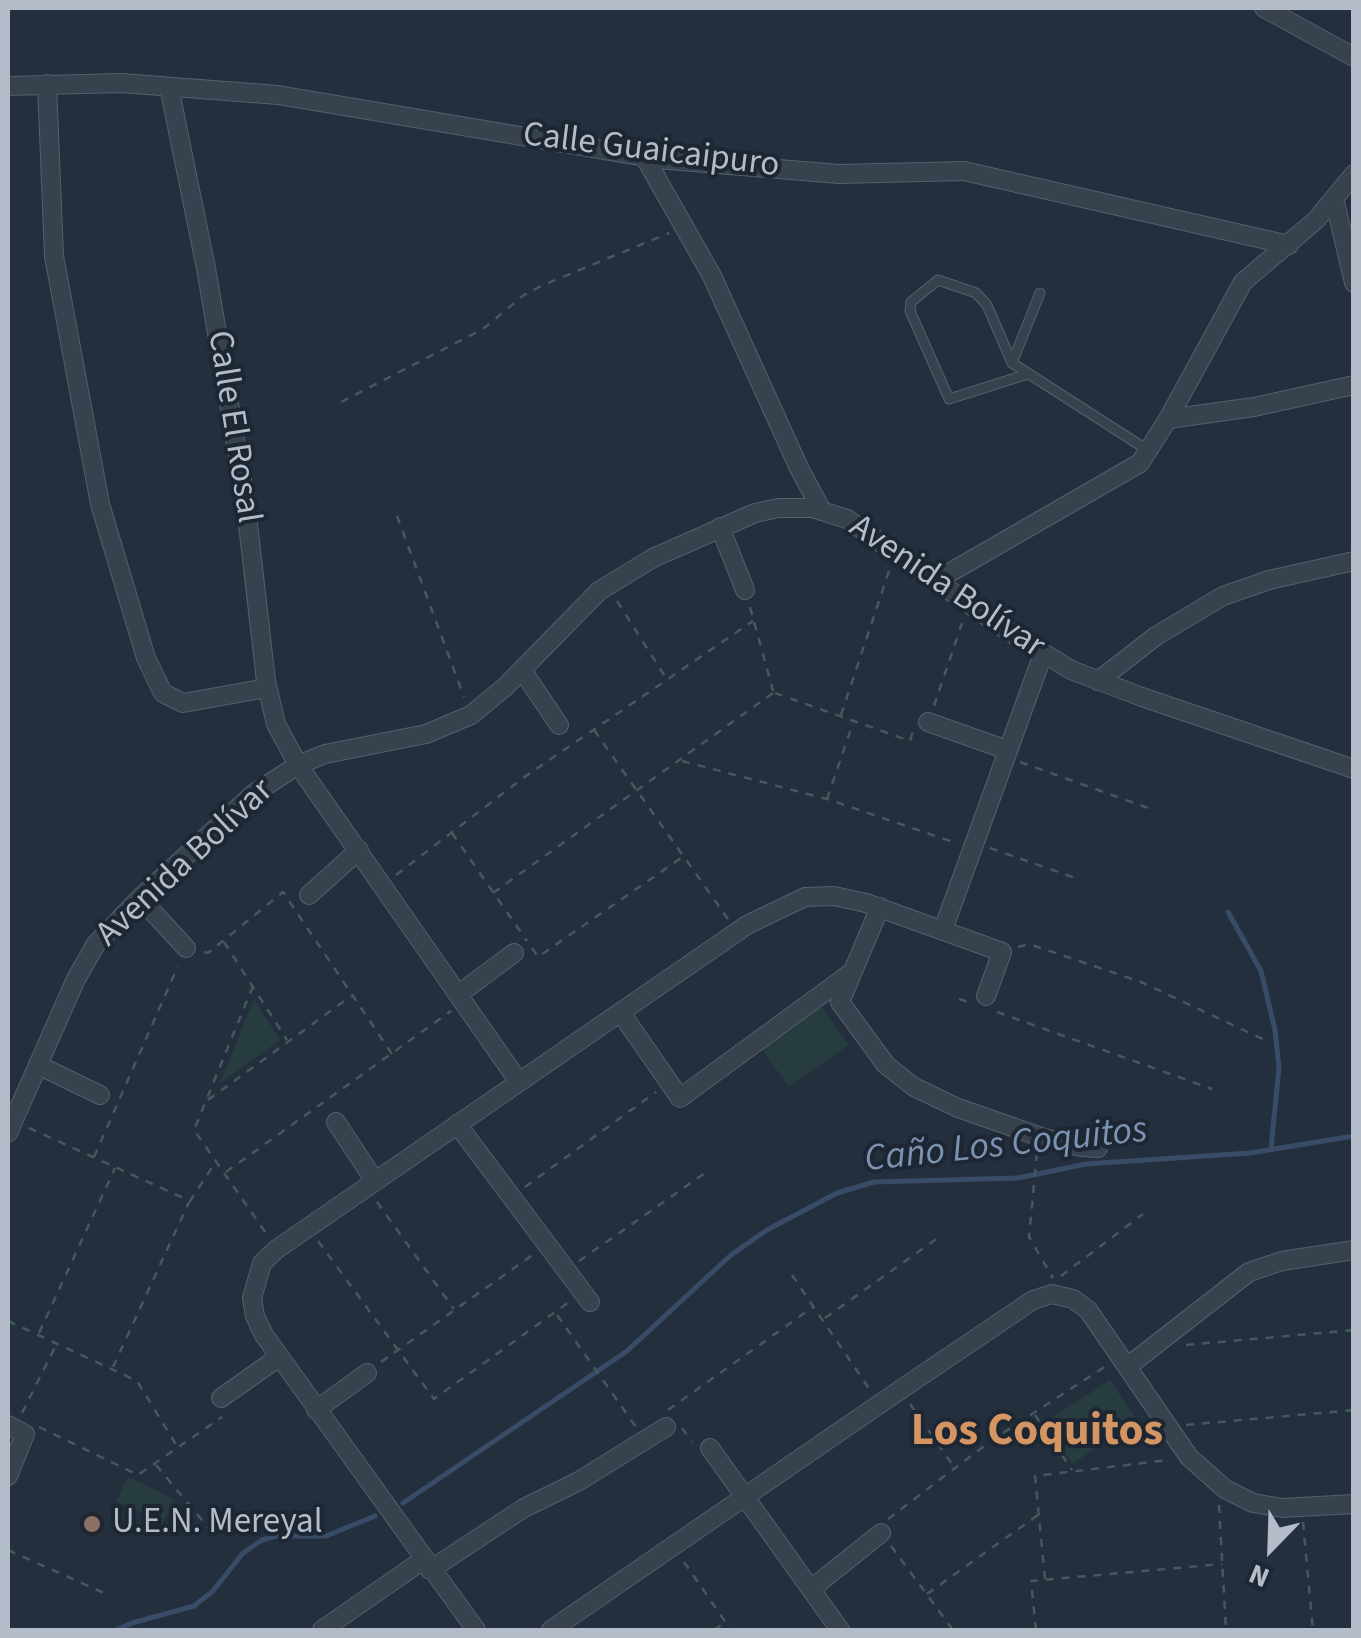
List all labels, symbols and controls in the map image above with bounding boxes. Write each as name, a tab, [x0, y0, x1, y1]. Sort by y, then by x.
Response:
street label: Calle Guaicaipuro	[520, 115, 782, 189]
street label: Calle El Rosal	[196, 328, 268, 526]
street label: Avenida Bolívar	[840, 507, 1052, 669]
street label: Avenida Bolívar	[89, 771, 283, 957]
water label: Caño Los Coquitos	[862, 1109, 1150, 1185]
district label: Los Coquitos	[911, 1407, 1163, 1461]
north arrow	[1221, 1498, 1321, 1598]
place label: U.E.N. Mereyal	[112, 1503, 323, 1545]
marker: U.E.N. Mereyal	[81, 1513, 103, 1535]
text: N	[1243, 1554, 1276, 1598]

